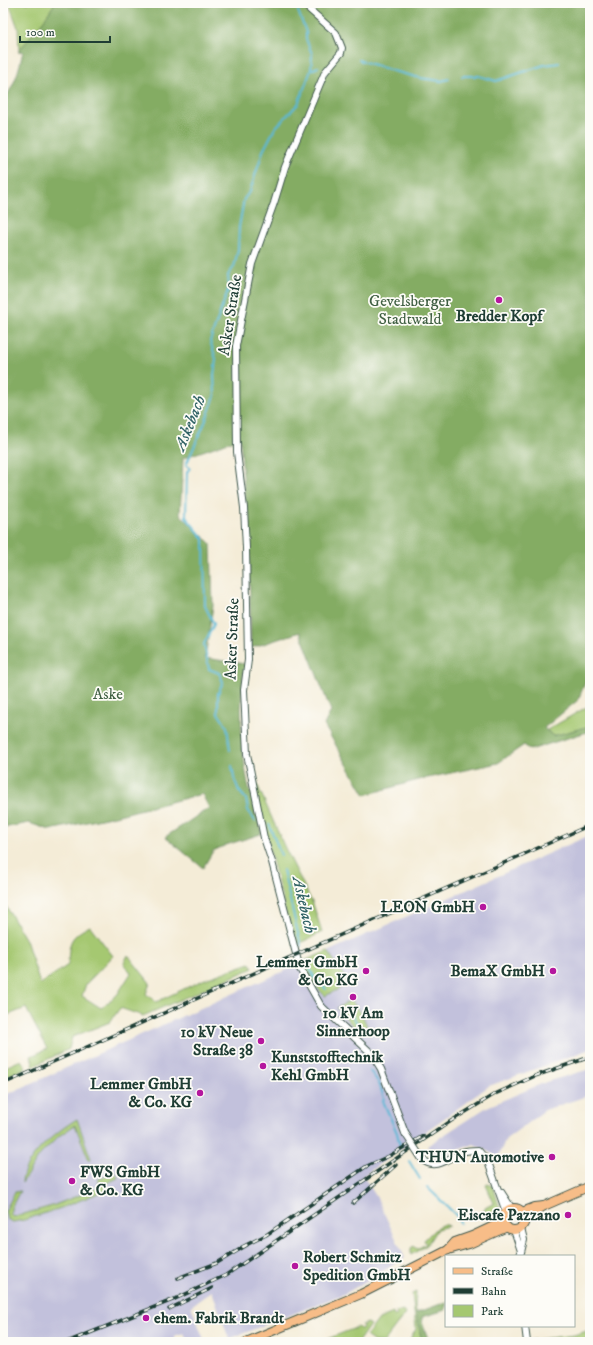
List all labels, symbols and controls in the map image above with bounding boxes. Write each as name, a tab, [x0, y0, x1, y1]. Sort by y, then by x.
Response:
scale bar	[20, 18, 110, 44]
text: 100 m	[26, 25, 55, 40]
street label: Asker Straße	[214, 273, 246, 357]
park label: Gevelsberger Stadtwald	[369, 291, 451, 329]
marker: Bredder Kopf	[494, 295, 504, 305]
place label: Bredder Kopf	[456, 306, 545, 326]
water label: Askebach	[168, 392, 211, 456]
street label: Asker Straße	[221, 597, 243, 680]
park label: Aske	[93, 684, 123, 704]
water label: Askebach	[286, 873, 321, 936]
place label: LEON GmbH	[381, 897, 476, 917]
marker: LEON GmbH	[478, 902, 488, 912]
place label: Lemmer GmbH & Co KG	[256, 952, 359, 990]
place label: BemaX GmbH	[451, 961, 546, 981]
marker: Lemmer GmbH & Co KG	[361, 966, 371, 976]
marker: BemaX GmbH	[548, 966, 558, 976]
marker: 10 kV Am Sinnerhoop	[348, 992, 358, 1002]
place label: 10 kV Am Sinnerhoop	[316, 1003, 390, 1041]
place label: 10 kV Neue Straße 38	[180, 1022, 253, 1060]
marker: 10 kV Neue Straße 38	[256, 1036, 266, 1046]
place label: Kunststofftechnik Kehl GmbH	[271, 1047, 384, 1085]
marker: Kunststofftechnik Kehl GmbH	[258, 1061, 268, 1071]
place label: Lemmer GmbH & Co. KG	[90, 1074, 193, 1112]
marker: Lemmer GmbH & Co. KG	[195, 1088, 205, 1098]
place label: THUN Automotive	[415, 1147, 544, 1167]
marker: THUN Automotive	[547, 1152, 557, 1162]
place label: FWS GmbH & Co. KG	[80, 1162, 161, 1200]
marker: FWS GmbH & Co. KG	[67, 1176, 77, 1186]
place label: Eiscafe Pazzano	[458, 1205, 560, 1225]
marker: Eiscafe Pazzano	[563, 1210, 573, 1220]
place label: Robert Schmitz Spedition GmbH	[303, 1247, 411, 1285]
legend	[445, 1255, 575, 1327]
marker: Robert Schmitz Spedition GmbH	[290, 1261, 300, 1271]
text: Straße	[481, 1264, 513, 1279]
text: Bahn	[481, 1284, 507, 1299]
text: Park	[481, 1304, 503, 1319]
place label: ehem. Fabrik Brandt	[154, 1308, 285, 1328]
marker: ehem. Fabrik Brandt	[141, 1313, 151, 1323]

